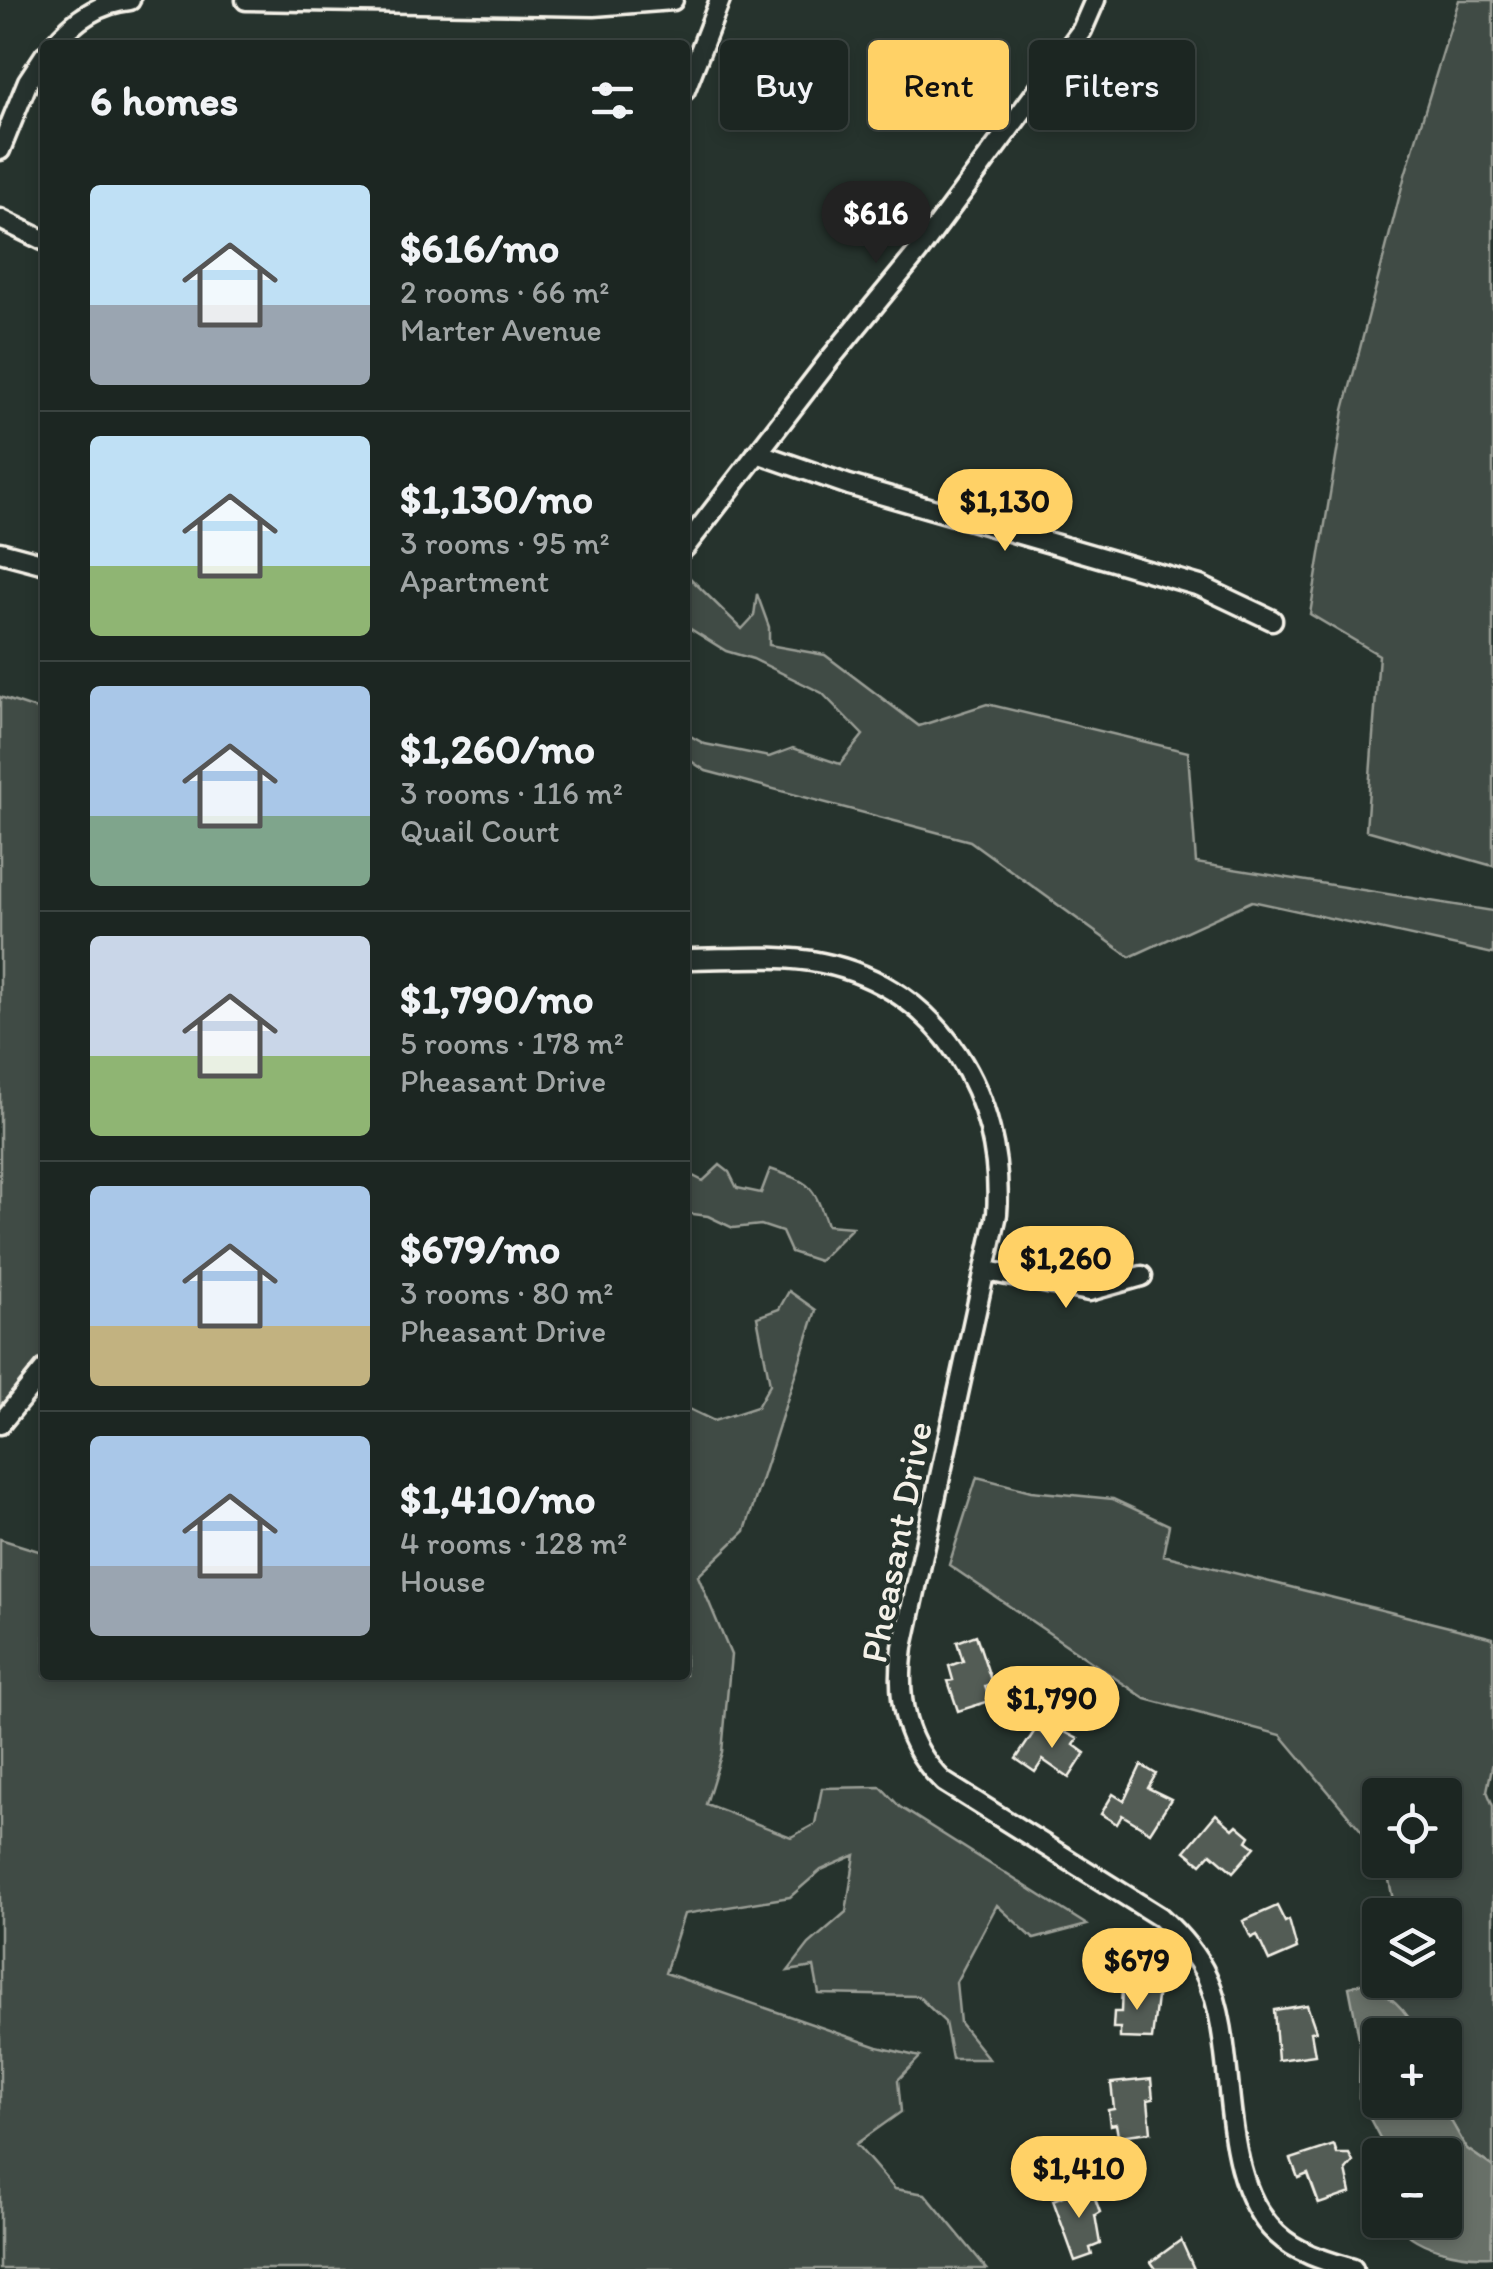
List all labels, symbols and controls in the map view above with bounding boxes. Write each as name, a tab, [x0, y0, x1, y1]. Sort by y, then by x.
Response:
chip: Buy	[720, 40, 848, 130]
chip: Rent	[868, 40, 1009, 130]
chip: Filters	[1029, 40, 1195, 130]
icon: filters	[585, 73, 640, 128]
text: 6 homes	[90, 75, 238, 126]
pin: $616	[817, 181, 935, 266]
text: $616	[844, 194, 908, 232]
text: $616/mo	[400, 222, 560, 273]
icon: home	[170, 225, 290, 345]
text: 2 rooms · 66 m²	[400, 273, 610, 311]
text: Marter Avenue	[400, 311, 602, 349]
pin: $1,130	[924, 469, 1086, 554]
text: $1,130/mo	[400, 473, 593, 524]
icon: home	[170, 476, 290, 596]
text: $1,130	[960, 482, 1050, 520]
text: 3 rooms · 95 m²	[400, 524, 610, 562]
text: Apartment	[400, 562, 549, 600]
text: $1,260/mo	[400, 723, 595, 774]
icon: home	[170, 726, 290, 846]
text: 3 rooms · 116 m²	[400, 774, 623, 812]
text: Quail Court	[400, 812, 560, 850]
text: $1,790/mo	[400, 973, 594, 1024]
icon: home	[170, 976, 290, 1096]
text: 5 rooms · 178 m²	[400, 1024, 624, 1062]
text: Pheasant Drive	[400, 1062, 606, 1100]
text: $679/mo	[400, 1223, 561, 1274]
icon: home	[170, 1226, 290, 1346]
pin: $1,260	[985, 1226, 1147, 1311]
text: $1,260	[1020, 1239, 1112, 1277]
text: 3 rooms · 80 m²	[400, 1274, 614, 1312]
text: Pheasant Drive	[400, 1312, 606, 1350]
street label: Pheasant Drive	[850, 1417, 942, 1667]
text: $1,410/mo	[400, 1473, 596, 1524]
icon: home	[170, 1476, 290, 1596]
text: 4 rooms · 128 m²	[400, 1524, 627, 1562]
text: House	[400, 1562, 486, 1600]
pin: $1,790	[971, 1666, 1133, 1751]
text: $1,790	[1007, 1679, 1097, 1717]
map controls	[1362, 1778, 1462, 2238]
button: locate	[1362, 1778, 1462, 1878]
button: layers	[1362, 1898, 1462, 1998]
pin: $679	[1078, 1928, 1196, 2013]
text: $679	[1104, 1941, 1170, 1979]
button: +	[1362, 2018, 1462, 2118]
pin: $1,410	[998, 2136, 1160, 2221]
button: −	[1362, 2138, 1462, 2238]
text: $1,410	[1033, 2149, 1125, 2187]

